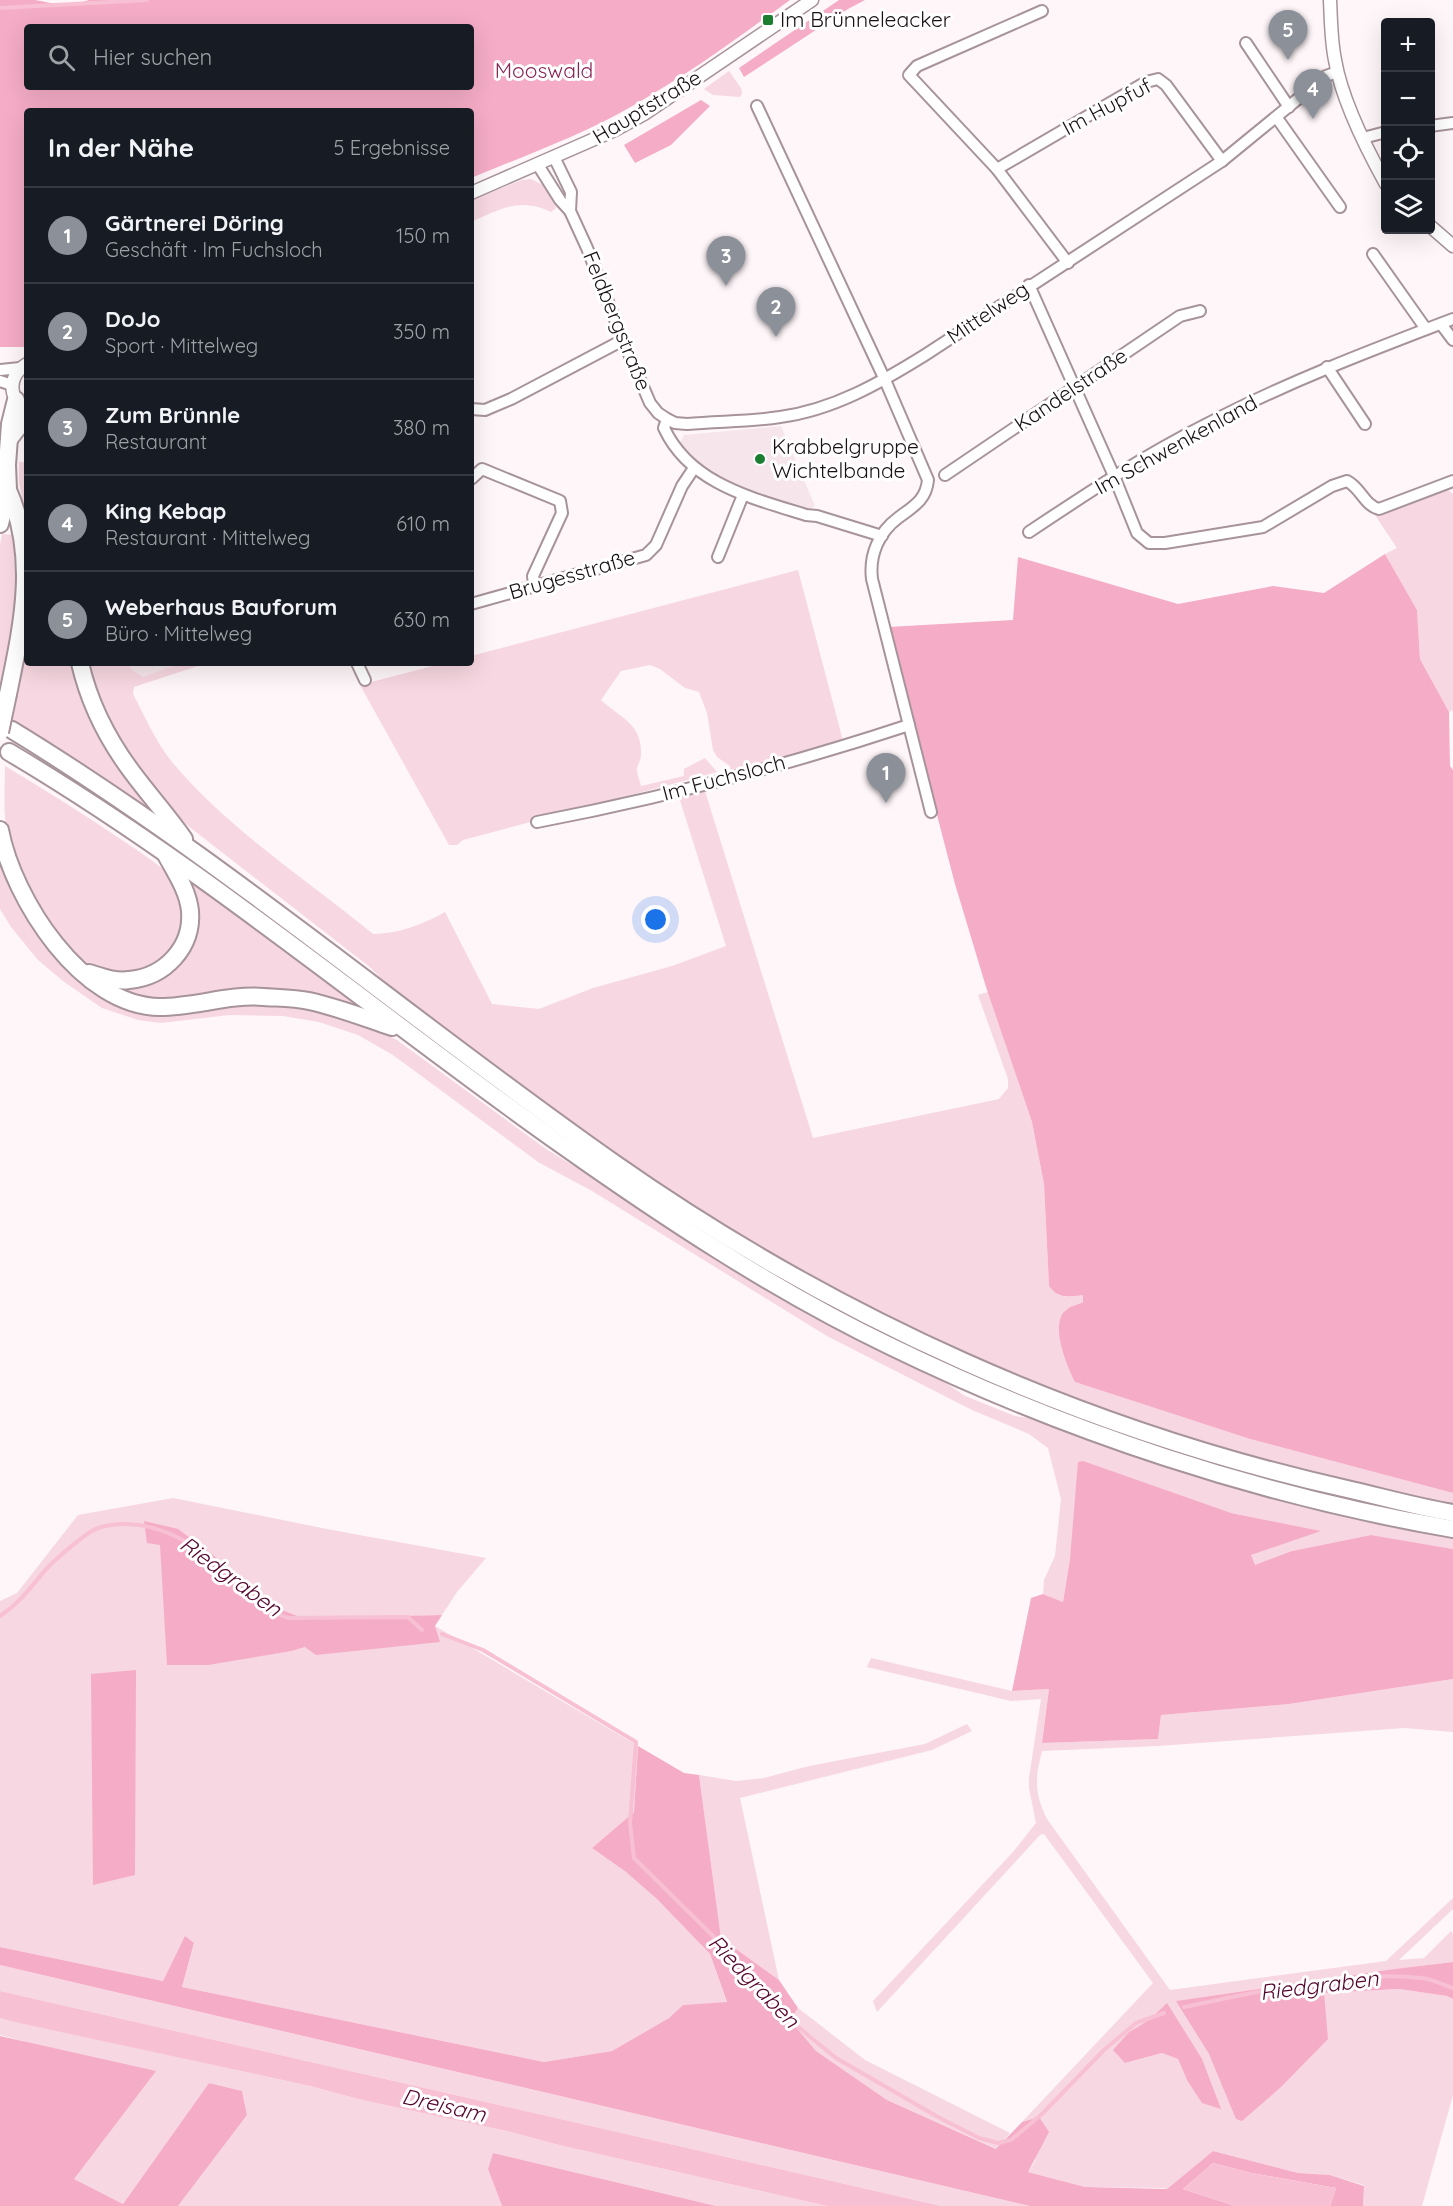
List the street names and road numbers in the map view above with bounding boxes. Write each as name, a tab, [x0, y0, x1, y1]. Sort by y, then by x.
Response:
street label: Hauptstraße	[588, 64, 705, 149]
street label: Im Hupfuf	[1058, 72, 1156, 140]
street label: Feldbergstraße	[578, 247, 658, 394]
street label: Mittelweg	[942, 275, 1033, 349]
street label: Kandelstraße	[1009, 342, 1132, 436]
street label: Im Schwenkenland	[1090, 389, 1261, 500]
street label: Brugesstraße	[506, 544, 638, 604]
street label: Im Fuchsloch	[659, 748, 788, 806]

